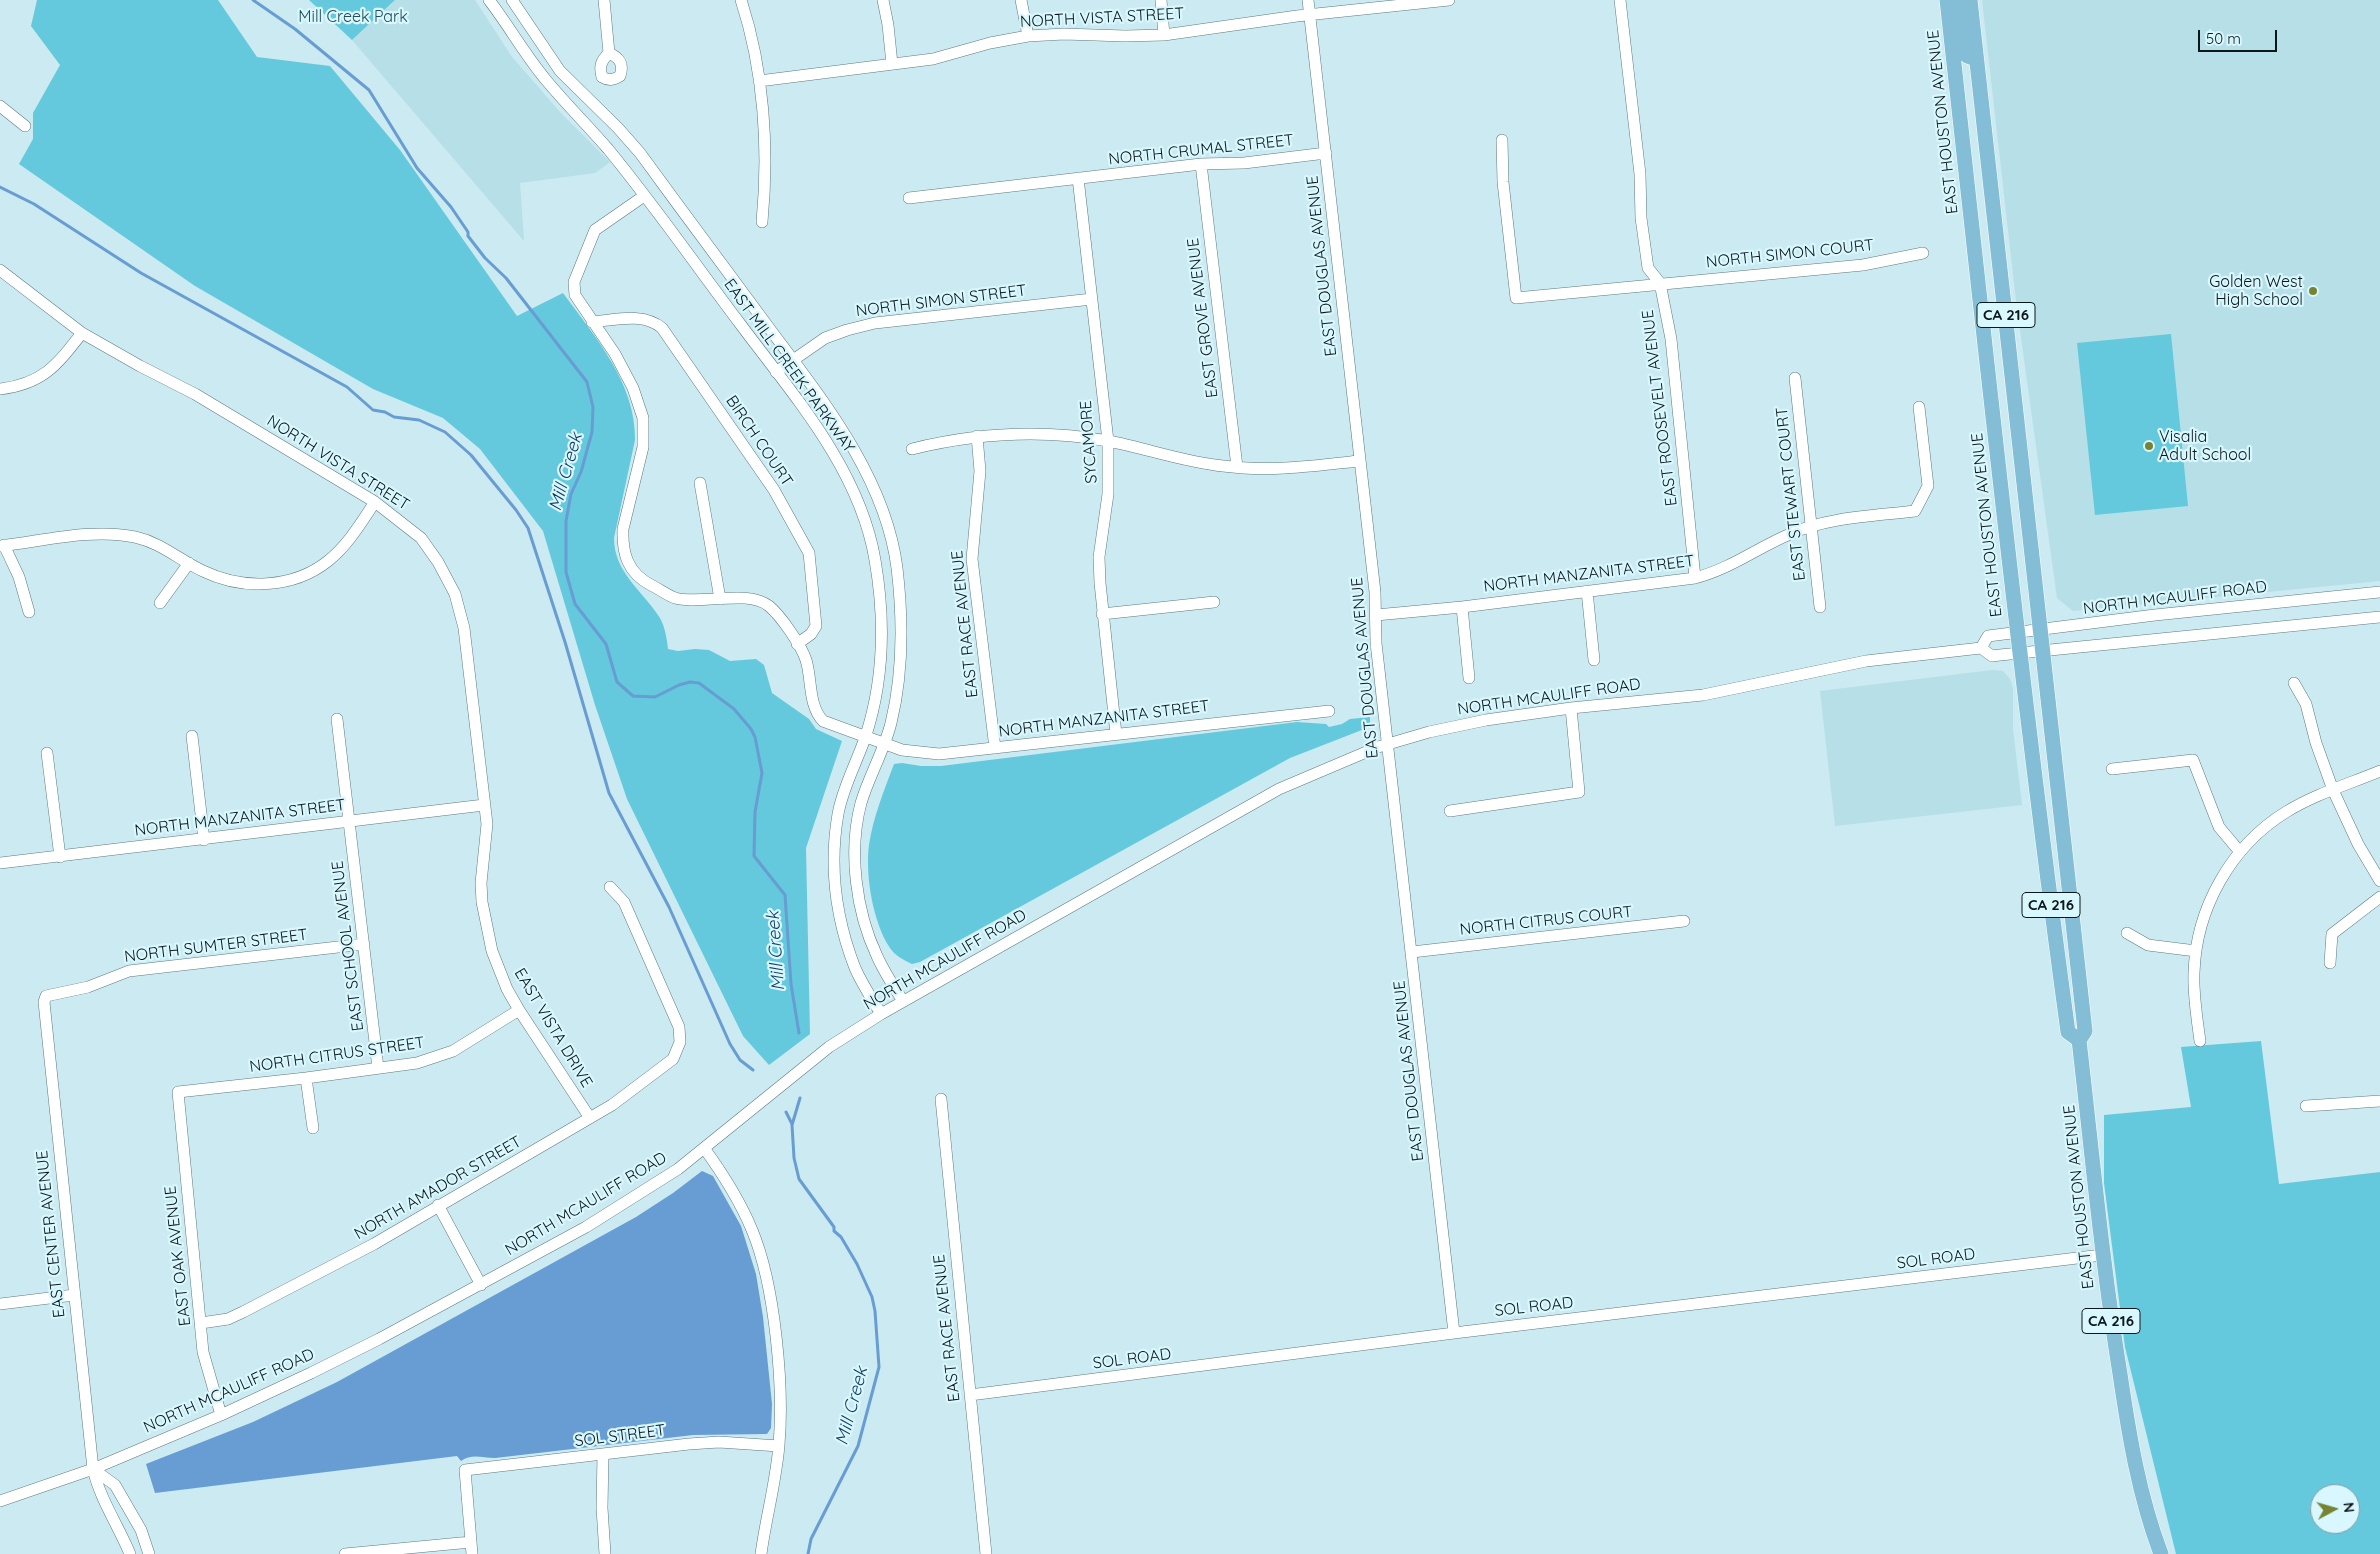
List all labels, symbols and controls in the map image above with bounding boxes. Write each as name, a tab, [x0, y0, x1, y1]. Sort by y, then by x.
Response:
street label: NORTH VISTA STREET	[1019, 4, 1185, 32]
park label: Mill Creek Park	[298, 7, 408, 27]
scale bar	[2200, 20, 2279, 52]
street label: EAST HOUSTON AVENUE	[1924, 29, 1962, 215]
text: 50 m	[2206, 29, 2241, 48]
street label: NORTH CRUMAL STREET	[1107, 131, 1295, 169]
street label: EAST DOUGLAS AVENUE	[1303, 175, 1341, 357]
street label: NORTH SIMON COURT	[1705, 236, 1875, 272]
street label: EAST GROVE AVENUE	[1184, 237, 1222, 399]
place label: Golden West High School	[2209, 272, 2303, 310]
street label: EAST MILL CREEK PARKWAY	[720, 275, 858, 457]
street label: NORTH SIMON STREET	[855, 281, 1027, 321]
marker: Golden West High School	[2307, 285, 2319, 297]
road number: CA 216	[1977, 302, 2035, 328]
street label: EAST ROOSEVELT AVENUE	[1638, 309, 1682, 507]
street label: BIRCH COURT	[722, 392, 796, 490]
street label: SYCAMORE	[1077, 400, 1101, 484]
street label: EAST STEWART COURT	[1772, 406, 1810, 582]
street label: NORTH VISTA STREET	[263, 411, 413, 515]
place label: Visalia Adult School	[2159, 427, 2251, 465]
water label: Mill Creek	[545, 430, 587, 514]
street label: EAST HOUSTON AVENUE	[1968, 432, 2006, 618]
marker: Visalia Adult School	[2143, 440, 2155, 452]
street label: EAST RACE AVENUE	[948, 549, 982, 699]
street label: NORTH MANZANITA STREET	[1482, 552, 1696, 596]
street label: EAST DOUGLAS AVENUE	[1348, 577, 1382, 759]
street label: NORTH MCAULIFF ROAD	[2082, 577, 2268, 619]
street label: NORTH MCAULIFF ROAD	[1456, 675, 1642, 719]
street label: NORTH MANZANITA STREET	[997, 697, 1211, 741]
street label: NORTH MANZANITA STREET	[133, 796, 347, 840]
street label: EAST SCHOOL AVENUE	[328, 860, 368, 1032]
road number: CA 216	[2022, 892, 2080, 918]
street label: NORTH CITRUS COURT	[1459, 902, 1633, 940]
street label: NORTH MCAULIFF ROAD	[860, 905, 1030, 1015]
water label: Mill Creek	[762, 910, 790, 992]
street label: NORTH SUMTER STREET	[123, 925, 309, 967]
street label: EAST VISTA DRIVE	[510, 965, 596, 1091]
street label: EAST DOUGLAS AVENUE	[1390, 980, 1428, 1162]
street label: NORTH CITRUS STREET	[248, 1033, 426, 1077]
street label: EAST HOUSTON AVENUE	[2060, 1104, 2098, 1290]
street label: NORTH AMADOR STREET	[351, 1132, 525, 1244]
street label: NORTH MCAULIFF ROAD	[502, 1148, 670, 1260]
street label: EAST CENTER AVENUE	[33, 1149, 69, 1319]
street label: EAST OAK AVENUE	[161, 1185, 195, 1327]
street label: SOL ROAD	[1896, 1245, 1976, 1273]
street label: EAST RACE AVENUE	[930, 1253, 964, 1403]
street label: SOL ROAD	[1494, 1293, 1574, 1321]
road number: CA 216	[2082, 1308, 2140, 1334]
street label: NORTH MCAULIFF ROAD	[141, 1345, 317, 1437]
street label: SOL ROAD	[1092, 1345, 1172, 1373]
water label: Mill Creek	[831, 1364, 873, 1448]
street label: SOL STREET	[573, 1421, 667, 1451]
north arrow	[2310, 1484, 2360, 1534]
text: N	[2339, 1501, 2358, 1514]

